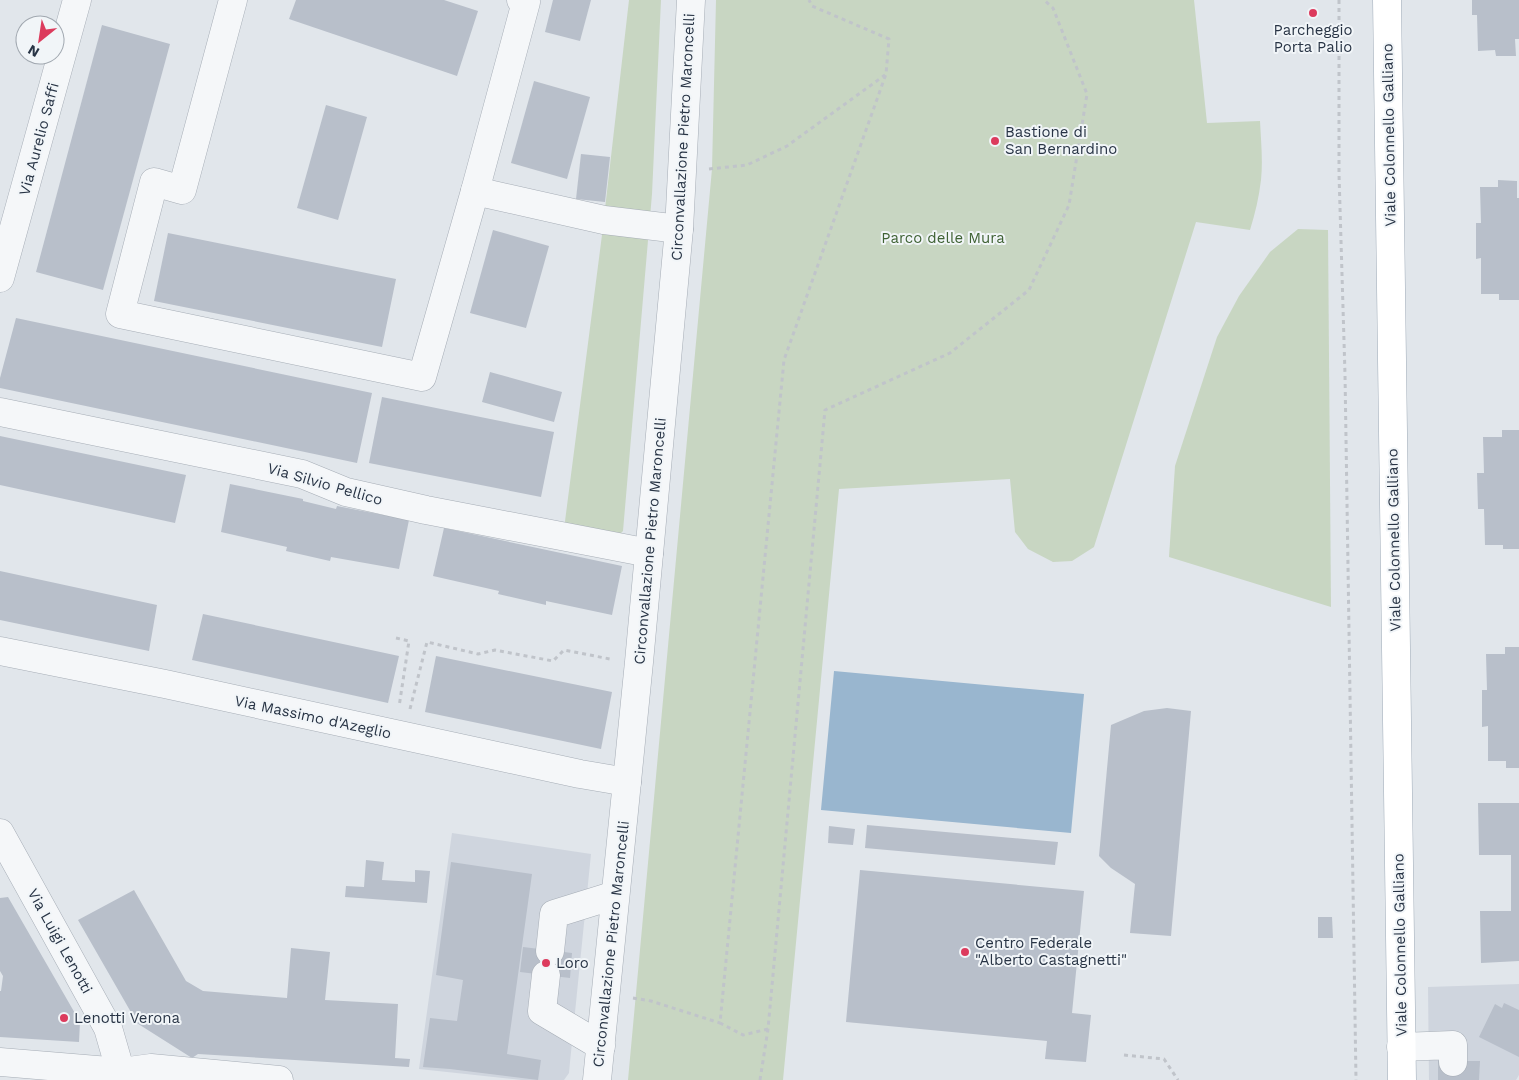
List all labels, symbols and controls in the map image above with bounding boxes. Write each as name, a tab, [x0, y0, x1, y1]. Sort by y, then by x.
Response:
marker: Parcheggio Porta Palio	[1307, 7, 1319, 19]
street label: Circonvallazione Pietro Maroncelli	[668, 13, 698, 261]
north arrow	[15, 15, 65, 65]
place label: Parcheggio Porta Palio	[1274, 21, 1352, 56]
text: N	[25, 42, 42, 61]
street label: Viale Colonnello Galliano	[1378, 43, 1400, 227]
street label: Via Aurelio Saffi	[15, 81, 63, 197]
place label: Bastione di San Bernardino	[1005, 123, 1117, 158]
marker: Bastione di San Bernardino	[989, 135, 1001, 147]
park label: Parco delle Mura	[881, 229, 1005, 247]
street label: Circonvallazione Pietro Maroncelli	[630, 417, 670, 665]
street label: Viale Colonnello Galliano	[1383, 448, 1405, 632]
street label: Via Silvio Pellico	[265, 459, 385, 509]
street label: Via Massimo d'Azeglio	[233, 692, 393, 742]
street label: Circonvallazione Pietro Maroncelli	[589, 820, 633, 1068]
street label: Viale Colonnello Galliano	[1389, 853, 1411, 1037]
street label: Via Luigi Lenotti	[24, 885, 96, 997]
place label: Centro Federale "Alberto Castagnetti"	[975, 934, 1127, 969]
marker: Centro Federale "Alberto Castagnetti"	[959, 946, 971, 958]
place label: Loro	[556, 954, 589, 972]
marker: Loro	[540, 957, 552, 969]
place label: Lenotti Verona	[74, 1009, 181, 1027]
marker: Lenotti Verona	[58, 1012, 70, 1024]

